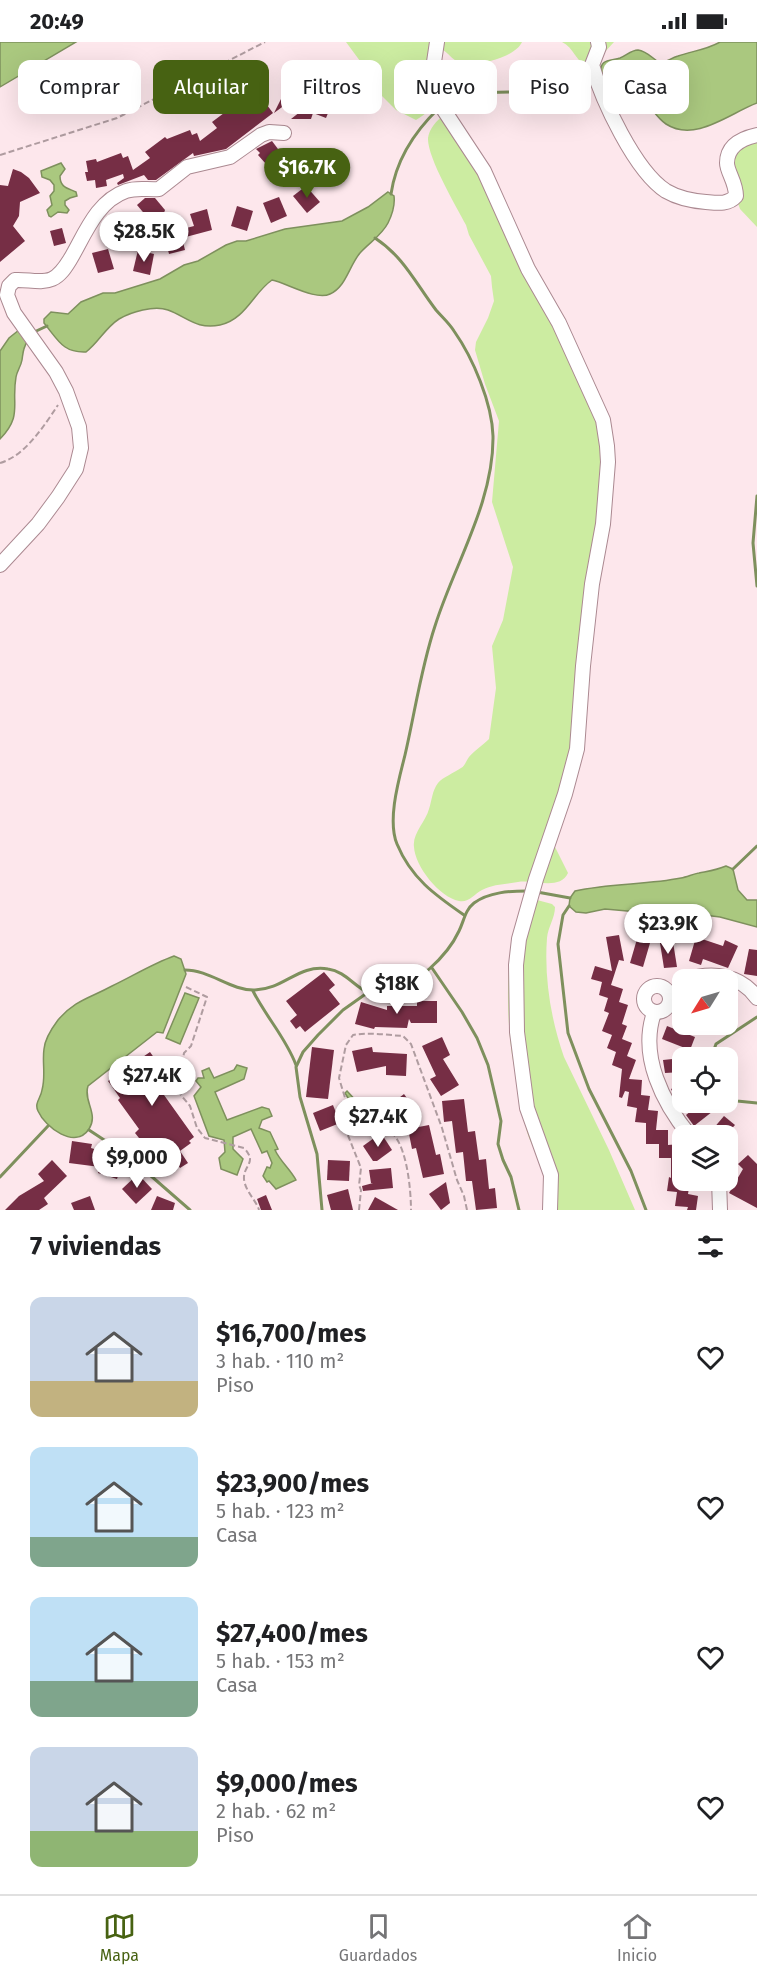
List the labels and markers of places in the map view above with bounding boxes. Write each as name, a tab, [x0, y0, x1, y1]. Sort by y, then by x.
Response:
pin: $16.7K	[258, 148, 356, 199]
pin: $28.5K	[95, 212, 193, 263]
pin: $23.9K	[619, 904, 717, 955]
pin: $18K	[361, 964, 433, 1015]
pin: $27.4K	[103, 1056, 201, 1107]
pin: $27.4K	[329, 1097, 427, 1148]
pin: $9,000	[88, 1138, 186, 1189]

